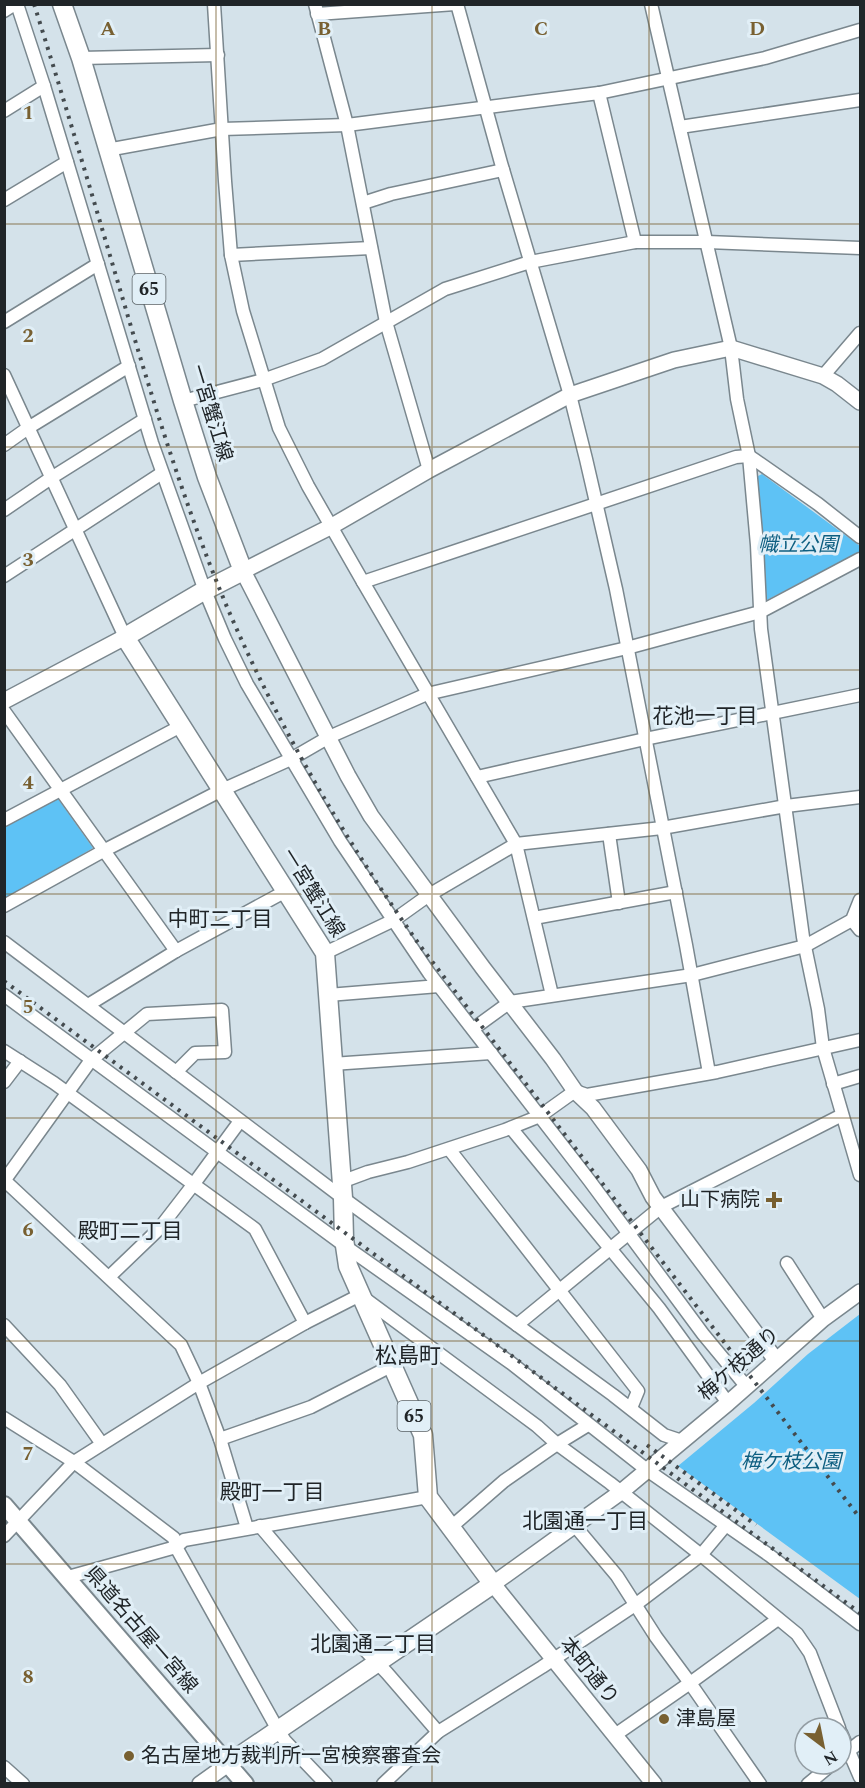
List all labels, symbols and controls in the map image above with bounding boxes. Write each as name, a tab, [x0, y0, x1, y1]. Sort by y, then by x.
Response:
text: A	[100, 14, 116, 44]
text: B	[317, 14, 331, 44]
text: C	[534, 14, 548, 44]
text: D	[749, 14, 765, 44]
text: 1	[22, 98, 34, 128]
road number: 65	[132, 274, 166, 304]
text: 2	[22, 321, 34, 351]
street label: 一宮蟹江線	[182, 361, 240, 465]
park label: 幟立公園	[758, 530, 841, 560]
text: 3	[22, 545, 34, 575]
district label: 花池一丁目	[653, 701, 758, 733]
text: 4	[22, 768, 34, 798]
street label: 一宮蟹江線	[274, 843, 352, 943]
district label: 中町二丁目	[168, 904, 273, 936]
text: 5	[22, 992, 34, 1022]
place label: 山下病院	[680, 1185, 760, 1215]
marker: 山下病院	[765, 1191, 783, 1209]
text: 6	[22, 1215, 34, 1245]
district label: 殿町二丁目	[78, 1216, 183, 1248]
street label: 梅ケ枝通り	[691, 1320, 787, 1408]
district label: 松島町	[375, 1340, 441, 1373]
road number: 65	[398, 1401, 430, 1431]
text: 7	[22, 1439, 34, 1469]
park label: 梅ケ枝公園	[741, 1447, 844, 1477]
district label: 殿町一丁目	[220, 1477, 325, 1509]
district label: 北園通一丁目	[522, 1506, 648, 1538]
street label: 県道名古屋一宮線	[77, 1560, 205, 1700]
district label: 北園通二丁目	[310, 1629, 436, 1661]
street label: 本町通り	[552, 1630, 626, 1712]
text: 8	[22, 1662, 34, 1692]
place label: 津島屋	[676, 1704, 736, 1734]
marker: 津島屋	[657, 1712, 671, 1726]
north arrow	[793, 1716, 853, 1776]
place label: 名古屋地方裁判所一宮検察審査会	[141, 1741, 441, 1771]
text: N	[819, 1744, 842, 1772]
marker: 名古屋地方裁判所一宮検察審査会	[122, 1749, 136, 1763]

